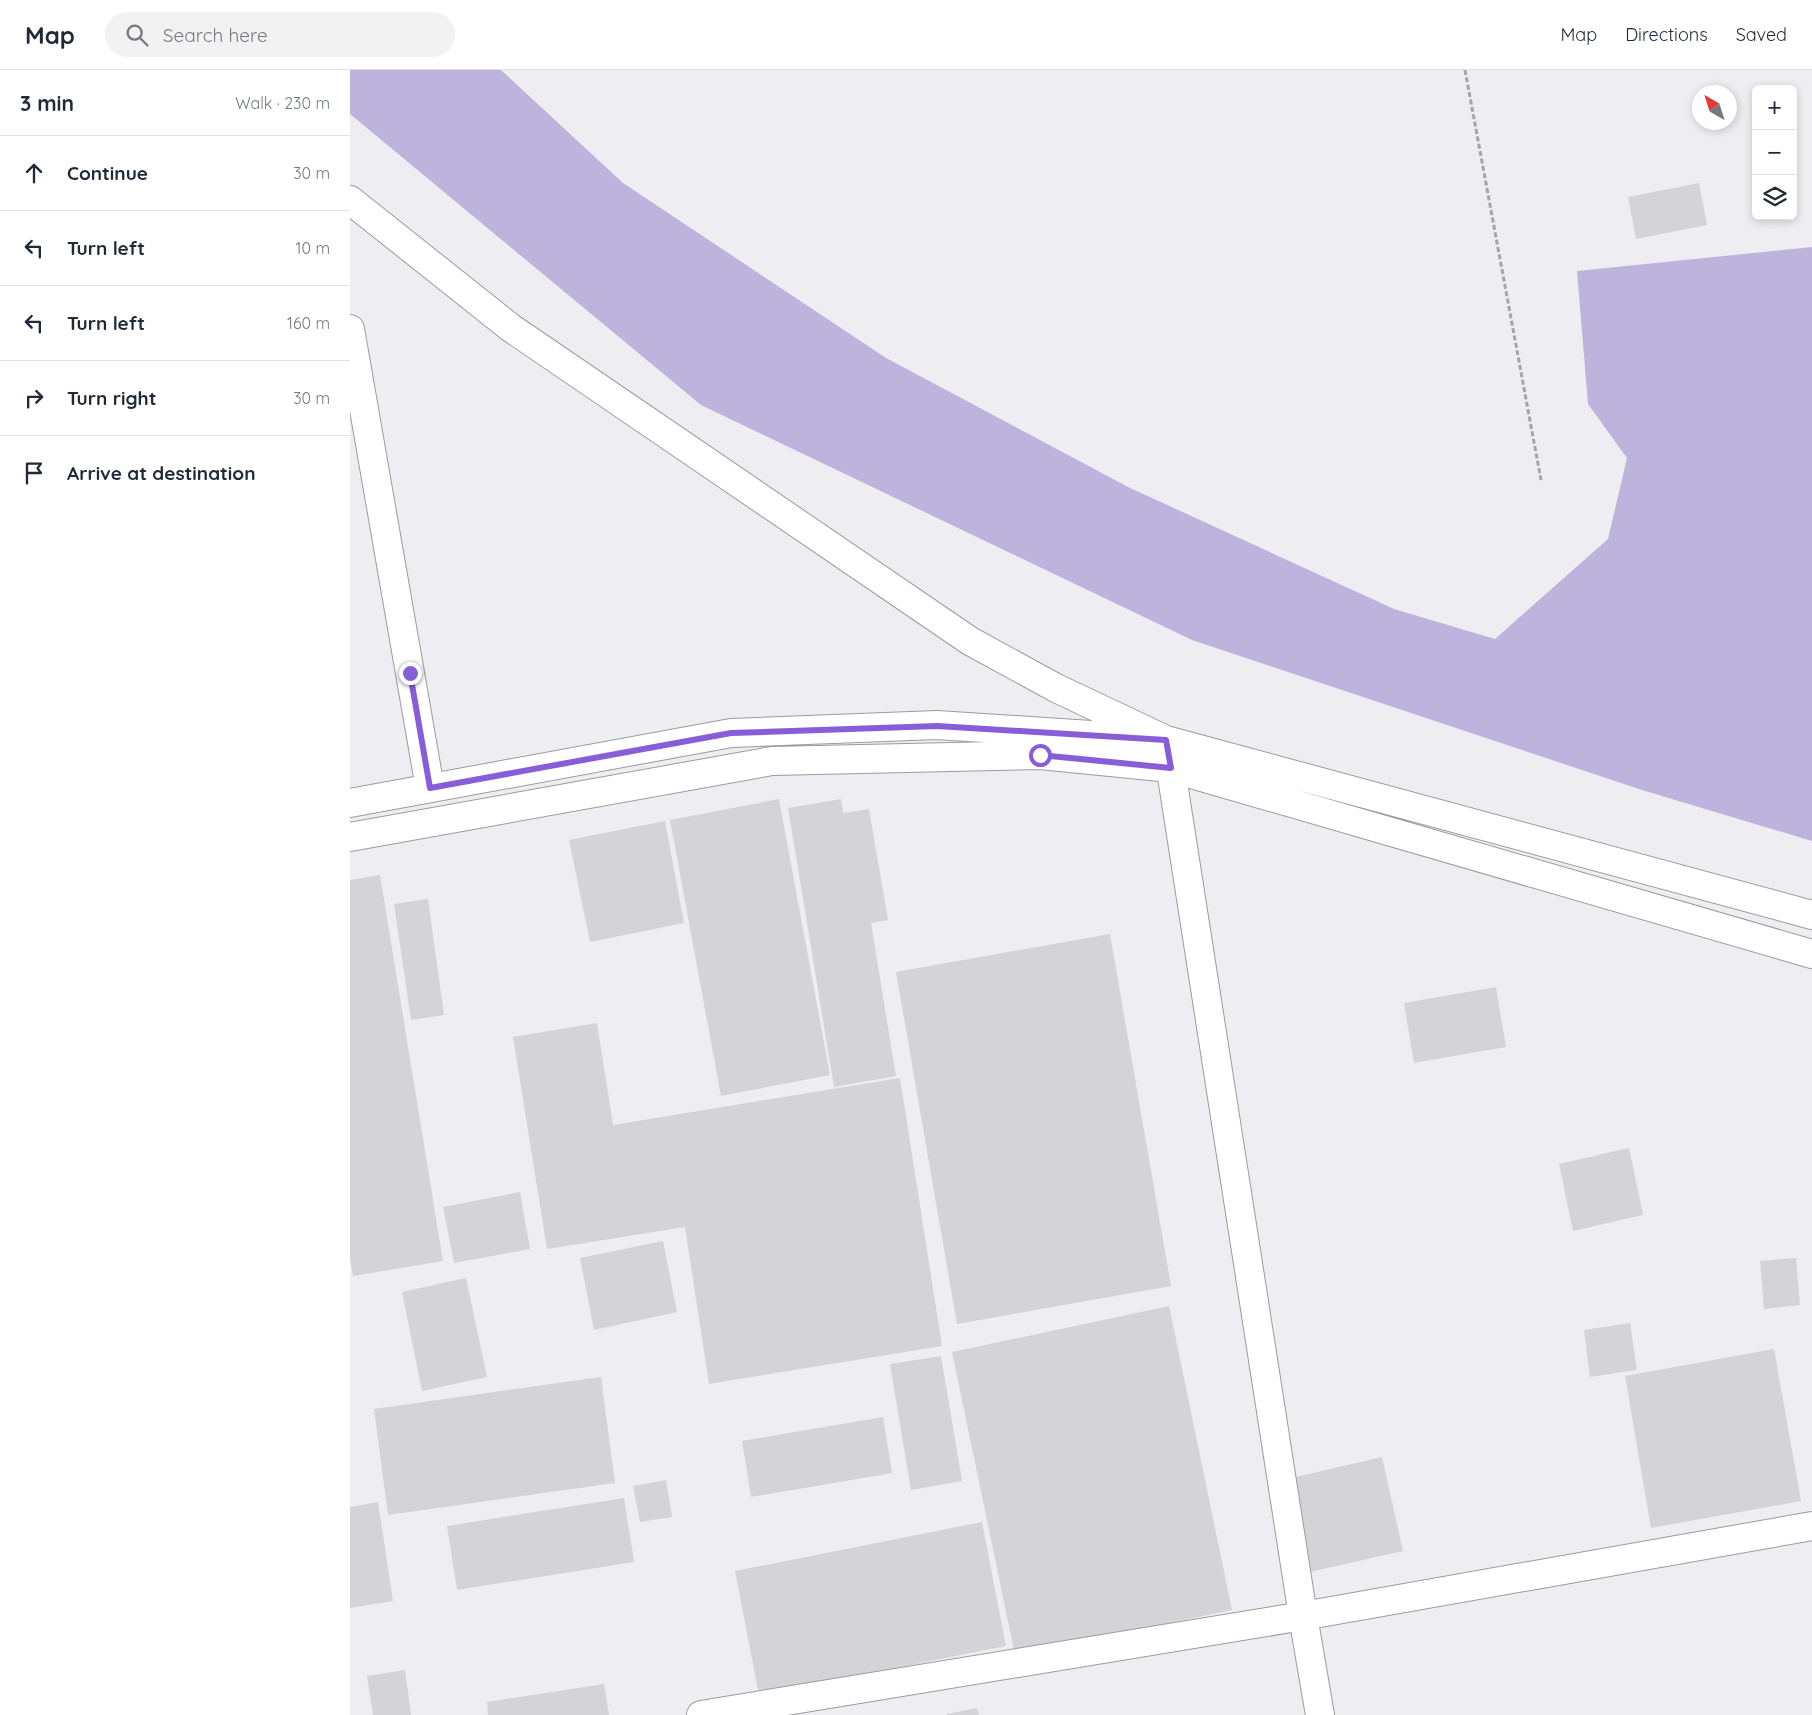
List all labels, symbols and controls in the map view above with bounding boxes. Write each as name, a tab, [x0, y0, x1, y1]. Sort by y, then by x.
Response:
search box	[105, 12, 455, 57]
text: Map	[25, 20, 75, 50]
icon: search	[123, 21, 151, 49]
text: Search here	[163, 23, 268, 47]
text: Map	[1560, 23, 1597, 46]
text: Directions	[1625, 23, 1708, 46]
text: Saved	[1736, 23, 1787, 46]
north arrow	[1692, 85, 1737, 130]
map controls	[1752, 85, 1797, 220]
button: +	[1752, 85, 1797, 130]
text: 3 min	[20, 90, 74, 116]
text: Walk · 230 m	[235, 93, 330, 113]
button: −	[1752, 130, 1797, 175]
icon: ahead	[20, 159, 48, 187]
text: Continue	[67, 161, 148, 185]
text: 30 m	[293, 163, 330, 183]
button: layers	[1752, 175, 1797, 220]
icon: left	[20, 234, 48, 262]
text: Turn left	[67, 236, 145, 260]
text: 10 m	[296, 238, 330, 258]
icon: left	[20, 309, 48, 337]
text: Turn left	[67, 311, 145, 335]
text: 160 m	[287, 313, 330, 333]
icon: right	[20, 384, 48, 412]
text: Turn right	[67, 386, 156, 410]
text: 30 m	[293, 388, 330, 408]
icon: arrive	[20, 459, 48, 487]
text: Arrive at destination	[67, 461, 256, 485]
route end	[399, 662, 422, 685]
route start	[1029, 744, 1052, 767]

